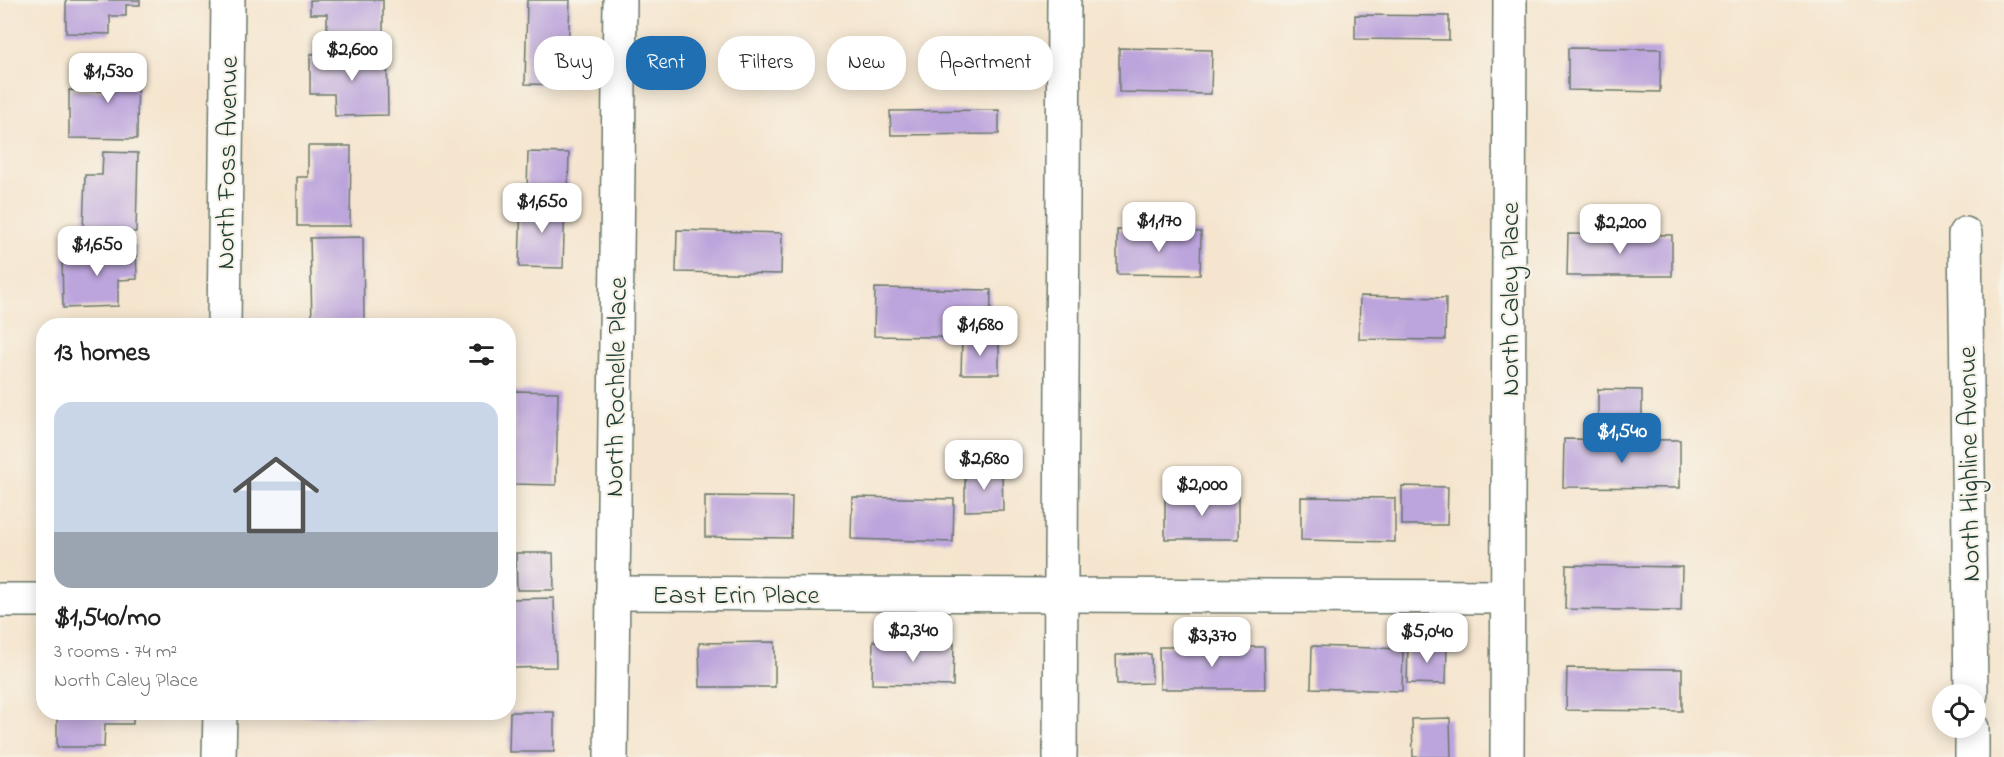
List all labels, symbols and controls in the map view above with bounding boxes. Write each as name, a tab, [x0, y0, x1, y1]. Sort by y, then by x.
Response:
pin: $2,600	[303, 31, 401, 82]
text: $2,600	[326, 36, 378, 65]
chip: Buy	[534, 36, 614, 90]
chip: Rent	[626, 36, 706, 90]
chip: Filters	[718, 36, 815, 90]
chip: New	[827, 36, 906, 90]
chip: Apartment	[918, 36, 1053, 90]
pin: $1,530	[59, 53, 157, 104]
street label: North Foss Avenue	[207, 55, 250, 270]
text: $1,530	[83, 58, 133, 87]
pin: $1,650	[493, 183, 591, 234]
text: $1,650	[517, 188, 567, 217]
street label: North Caley Place	[1492, 201, 1531, 396]
pin: $1,170	[1110, 202, 1208, 253]
pin: $2,200	[1571, 204, 1669, 255]
text: $1,170	[1136, 207, 1182, 236]
text: $2,200	[1594, 209, 1646, 238]
pin: $1,650	[48, 226, 146, 277]
text: $1,650	[72, 231, 122, 260]
street label: North Rochelle Place	[596, 276, 639, 498]
pin: $1,680	[931, 306, 1029, 357]
text: $1,680	[957, 311, 1003, 340]
text: 13 homes	[54, 335, 150, 373]
icon: filters	[465, 338, 498, 371]
street label: North Highline Avenue	[1949, 345, 1992, 582]
pin: $1,540	[1573, 413, 1671, 464]
text: $1,540	[1597, 418, 1647, 447]
pin: $2,680	[935, 440, 1033, 491]
icon: home	[222, 441, 330, 549]
text: $2,680	[959, 445, 1009, 474]
pin: $2,000	[1153, 466, 1251, 517]
text: $2,000	[1176, 471, 1228, 500]
street label: East Erin Place	[652, 577, 821, 616]
text: $1,540/mo	[54, 600, 161, 638]
pin: $2,340	[864, 612, 962, 663]
pin: $5,040	[1378, 613, 1476, 664]
text: $2,340	[888, 617, 938, 646]
pin: $3,370	[1163, 617, 1261, 668]
text: $5,040	[1401, 618, 1453, 647]
text: $3,370	[1188, 622, 1236, 651]
text: 3 rooms · 74 m²	[54, 638, 177, 667]
text: North Caley Place	[54, 667, 198, 696]
map controls	[1932, 684, 1986, 738]
button: locate	[1932, 684, 1986, 738]

